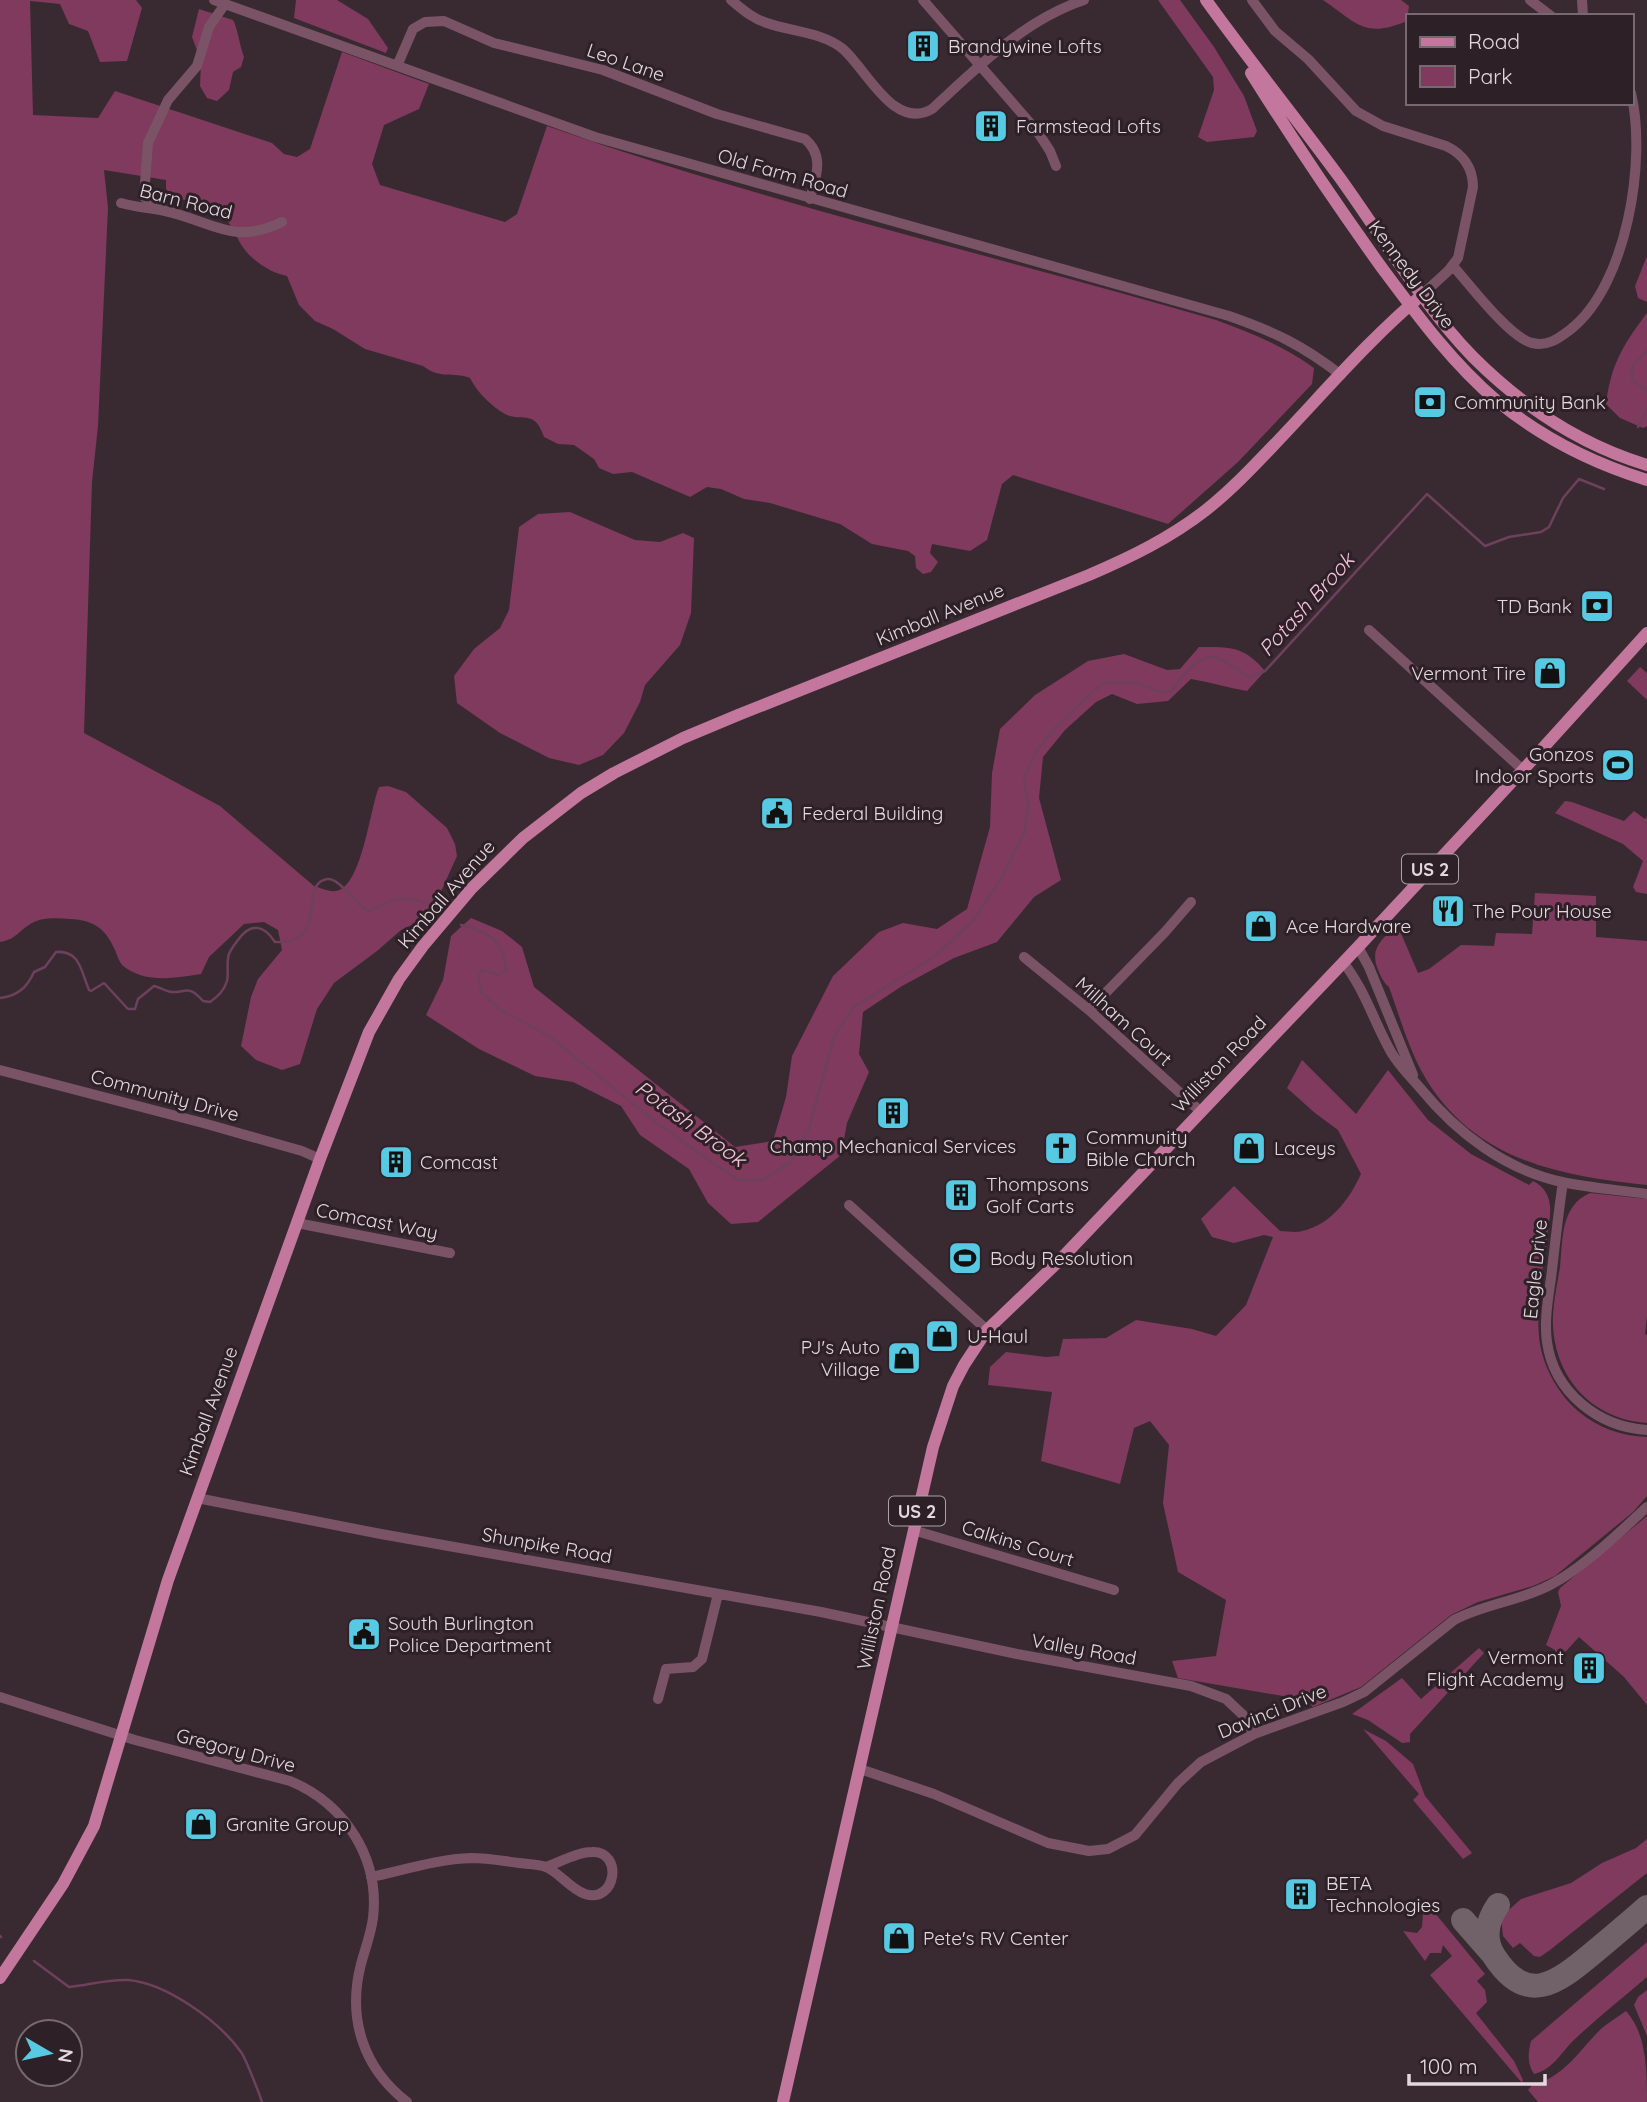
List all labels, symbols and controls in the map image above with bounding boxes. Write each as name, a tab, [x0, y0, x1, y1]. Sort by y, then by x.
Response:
legend	[1406, 14, 1633, 105]
building icon: Brandywine Lofts	[904, 27, 942, 65]
text: Road	[1468, 28, 1520, 54]
place label: Brandywine Lofts	[948, 34, 1102, 58]
street label: Leo Lane	[584, 37, 668, 87]
text: Park	[1468, 63, 1512, 89]
building icon: Farmstead Lofts	[972, 107, 1010, 145]
place label: Farmstead Lofts	[1016, 114, 1161, 138]
street label: Old Farm Road	[715, 143, 851, 203]
street label: Barn Road	[137, 178, 235, 224]
street label: Kennedy Drive	[1364, 215, 1460, 333]
bank icon: Community Bank	[1411, 383, 1449, 421]
place label: Community Bank	[1454, 390, 1606, 414]
water label: Potash Brook	[1253, 546, 1360, 661]
street label: Kimball Avenue	[872, 577, 1008, 651]
bank icon: TD Bank	[1578, 587, 1616, 625]
place label: TD Bank	[1497, 594, 1572, 618]
shop icon: Vermont Tire	[1531, 654, 1569, 692]
place label: Vermont Tire	[1411, 661, 1526, 685]
place label: Gonzos Indoor Sports	[1475, 742, 1594, 788]
sports icon: Gonzos Indoor Sports	[1599, 746, 1637, 784]
public building icon: Federal Building	[758, 794, 796, 832]
place label: Federal Building	[802, 801, 943, 825]
street label: Kimball Avenue	[392, 835, 500, 953]
road number: US 2	[1402, 854, 1458, 884]
restaurant icon: The Pour House	[1429, 892, 1467, 930]
place label: The Pour House	[1472, 899, 1612, 923]
shop icon: Ace Hardware	[1242, 907, 1280, 945]
place label: Ace Hardware	[1286, 914, 1411, 938]
street label: Millham Court	[1071, 971, 1177, 1071]
street label: Williston Road	[1167, 1011, 1271, 1117]
street label: Community Drive	[88, 1064, 242, 1126]
water label: Potash Brook	[631, 1074, 753, 1173]
building icon: Champ Mechanical Services	[874, 1094, 912, 1132]
place label: Community Bible Church	[1086, 1125, 1196, 1171]
church icon: Community Bible Church	[1042, 1129, 1080, 1167]
shop icon: Laceys	[1230, 1129, 1268, 1167]
place label: Champ Mechanical Services	[770, 1134, 1016, 1158]
place label: Laceys	[1274, 1136, 1336, 1160]
building icon: Comcast	[377, 1143, 415, 1181]
place label: Comcast	[420, 1150, 498, 1174]
place label: Thompsons Golf Carts	[986, 1172, 1089, 1218]
building icon: Thompsons Golf Carts	[942, 1176, 980, 1214]
street label: Comcast Way	[314, 1197, 440, 1245]
street label: Eagle Drive	[1518, 1218, 1552, 1320]
sports icon: Body Resolution	[946, 1239, 984, 1277]
place label: Body Resolution	[990, 1246, 1133, 1270]
shop icon: U-Haul	[923, 1317, 961, 1355]
place label: U-Haul	[967, 1324, 1028, 1348]
place label: PJ's Auto Village	[801, 1335, 880, 1381]
shop icon: PJ's Auto Village	[885, 1339, 923, 1377]
street label: Kimball Avenue	[173, 1343, 243, 1479]
road number: US 2	[889, 1496, 945, 1526]
street label: Calkins Court	[959, 1515, 1077, 1571]
street label: Shunpike Road	[480, 1522, 614, 1568]
street label: Williston Road	[851, 1544, 901, 1672]
place label: South Burlington Police Department	[388, 1611, 552, 1657]
public building icon: South Burlington Police Department	[345, 1615, 383, 1653]
street label: Valley Road	[1030, 1628, 1138, 1670]
place label: Vermont Flight Academy	[1427, 1645, 1564, 1691]
building icon: Vermont Flight Academy	[1570, 1649, 1608, 1687]
street label: Davinci Drive	[1214, 1678, 1330, 1744]
street label: Gregory Drive	[174, 1723, 298, 1777]
shop icon: Granite Group	[182, 1805, 220, 1843]
place label: Granite Group	[226, 1812, 349, 1836]
place label: BETA Technologies	[1326, 1871, 1440, 1917]
building icon: BETA Technologies	[1282, 1875, 1320, 1913]
shop icon: Pete's RV Center	[880, 1919, 918, 1957]
place label: Pete's RV Center	[923, 1926, 1069, 1950]
north arrow	[14, 2018, 84, 2088]
scale bar	[1409, 2042, 1546, 2086]
text: N	[53, 2047, 79, 2064]
text: 100 m	[1420, 2053, 1478, 2079]

